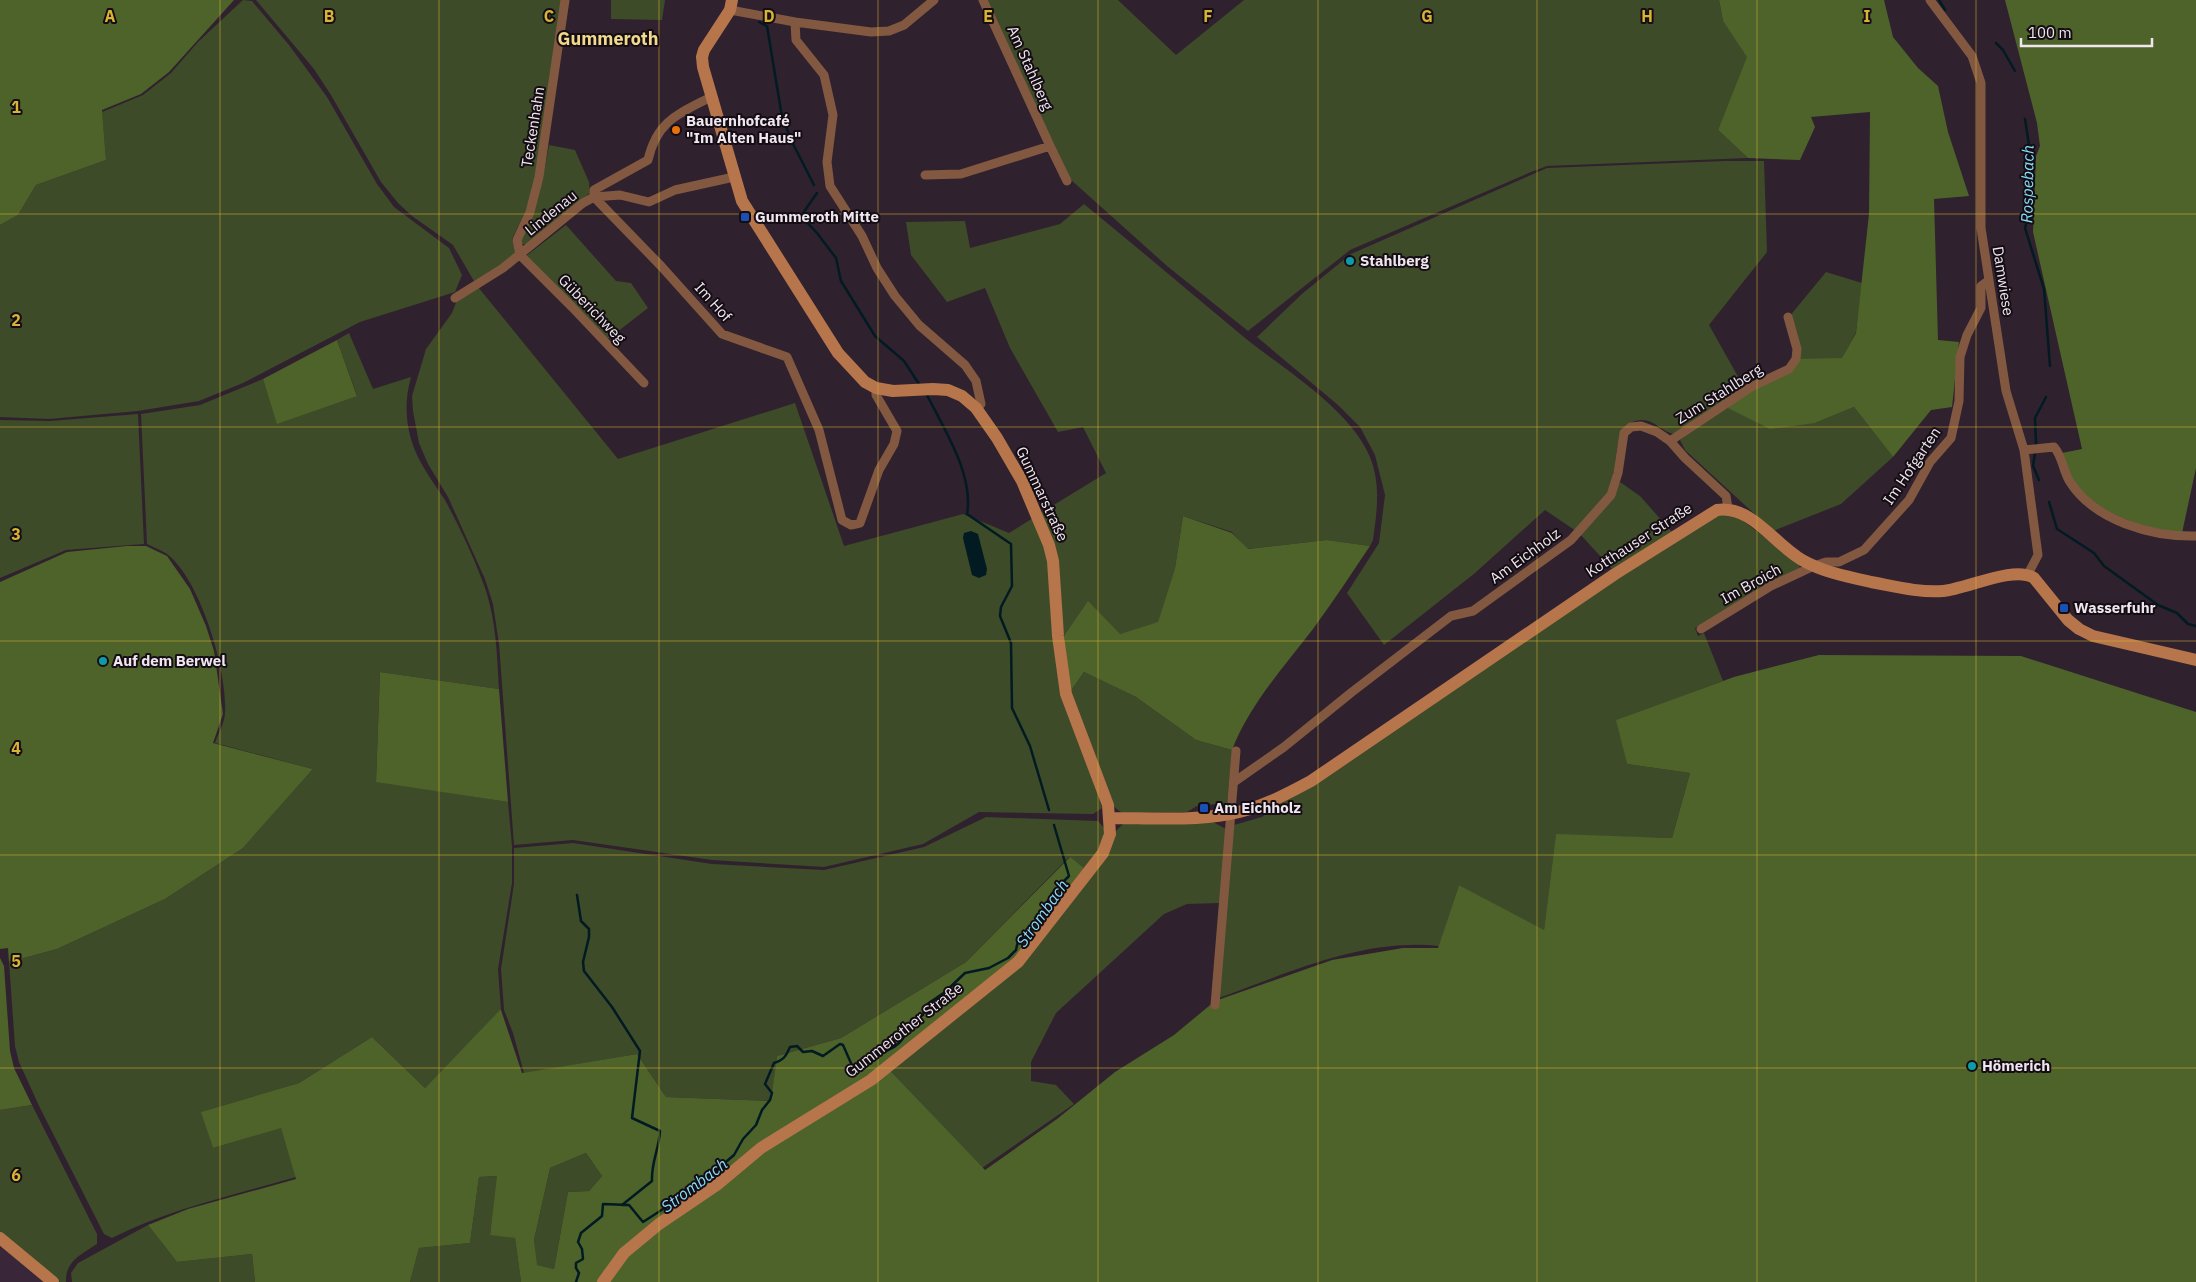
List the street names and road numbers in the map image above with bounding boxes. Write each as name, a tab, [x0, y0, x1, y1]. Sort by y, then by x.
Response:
street label: Am Stahlberg	[1003, 22, 1058, 113]
street label: Teckenhahn	[517, 85, 548, 169]
street label: Lindenau	[521, 186, 581, 239]
street label: Damwiese	[1989, 245, 2018, 317]
street label: Güberichweg	[555, 270, 630, 347]
street label: Im Hof	[691, 278, 736, 325]
street label: Zum Stahlberg	[1672, 359, 1766, 428]
street label: Im Hofgarten	[1879, 423, 1945, 508]
street label: Gummarstraße	[1012, 443, 1073, 544]
street label: Kotthauser Straße	[1582, 498, 1695, 581]
street label: Am Eichholz	[1486, 524, 1564, 588]
street label: Im Broich	[1717, 559, 1784, 608]
street label: Gummerother Straße	[841, 978, 966, 1081]

